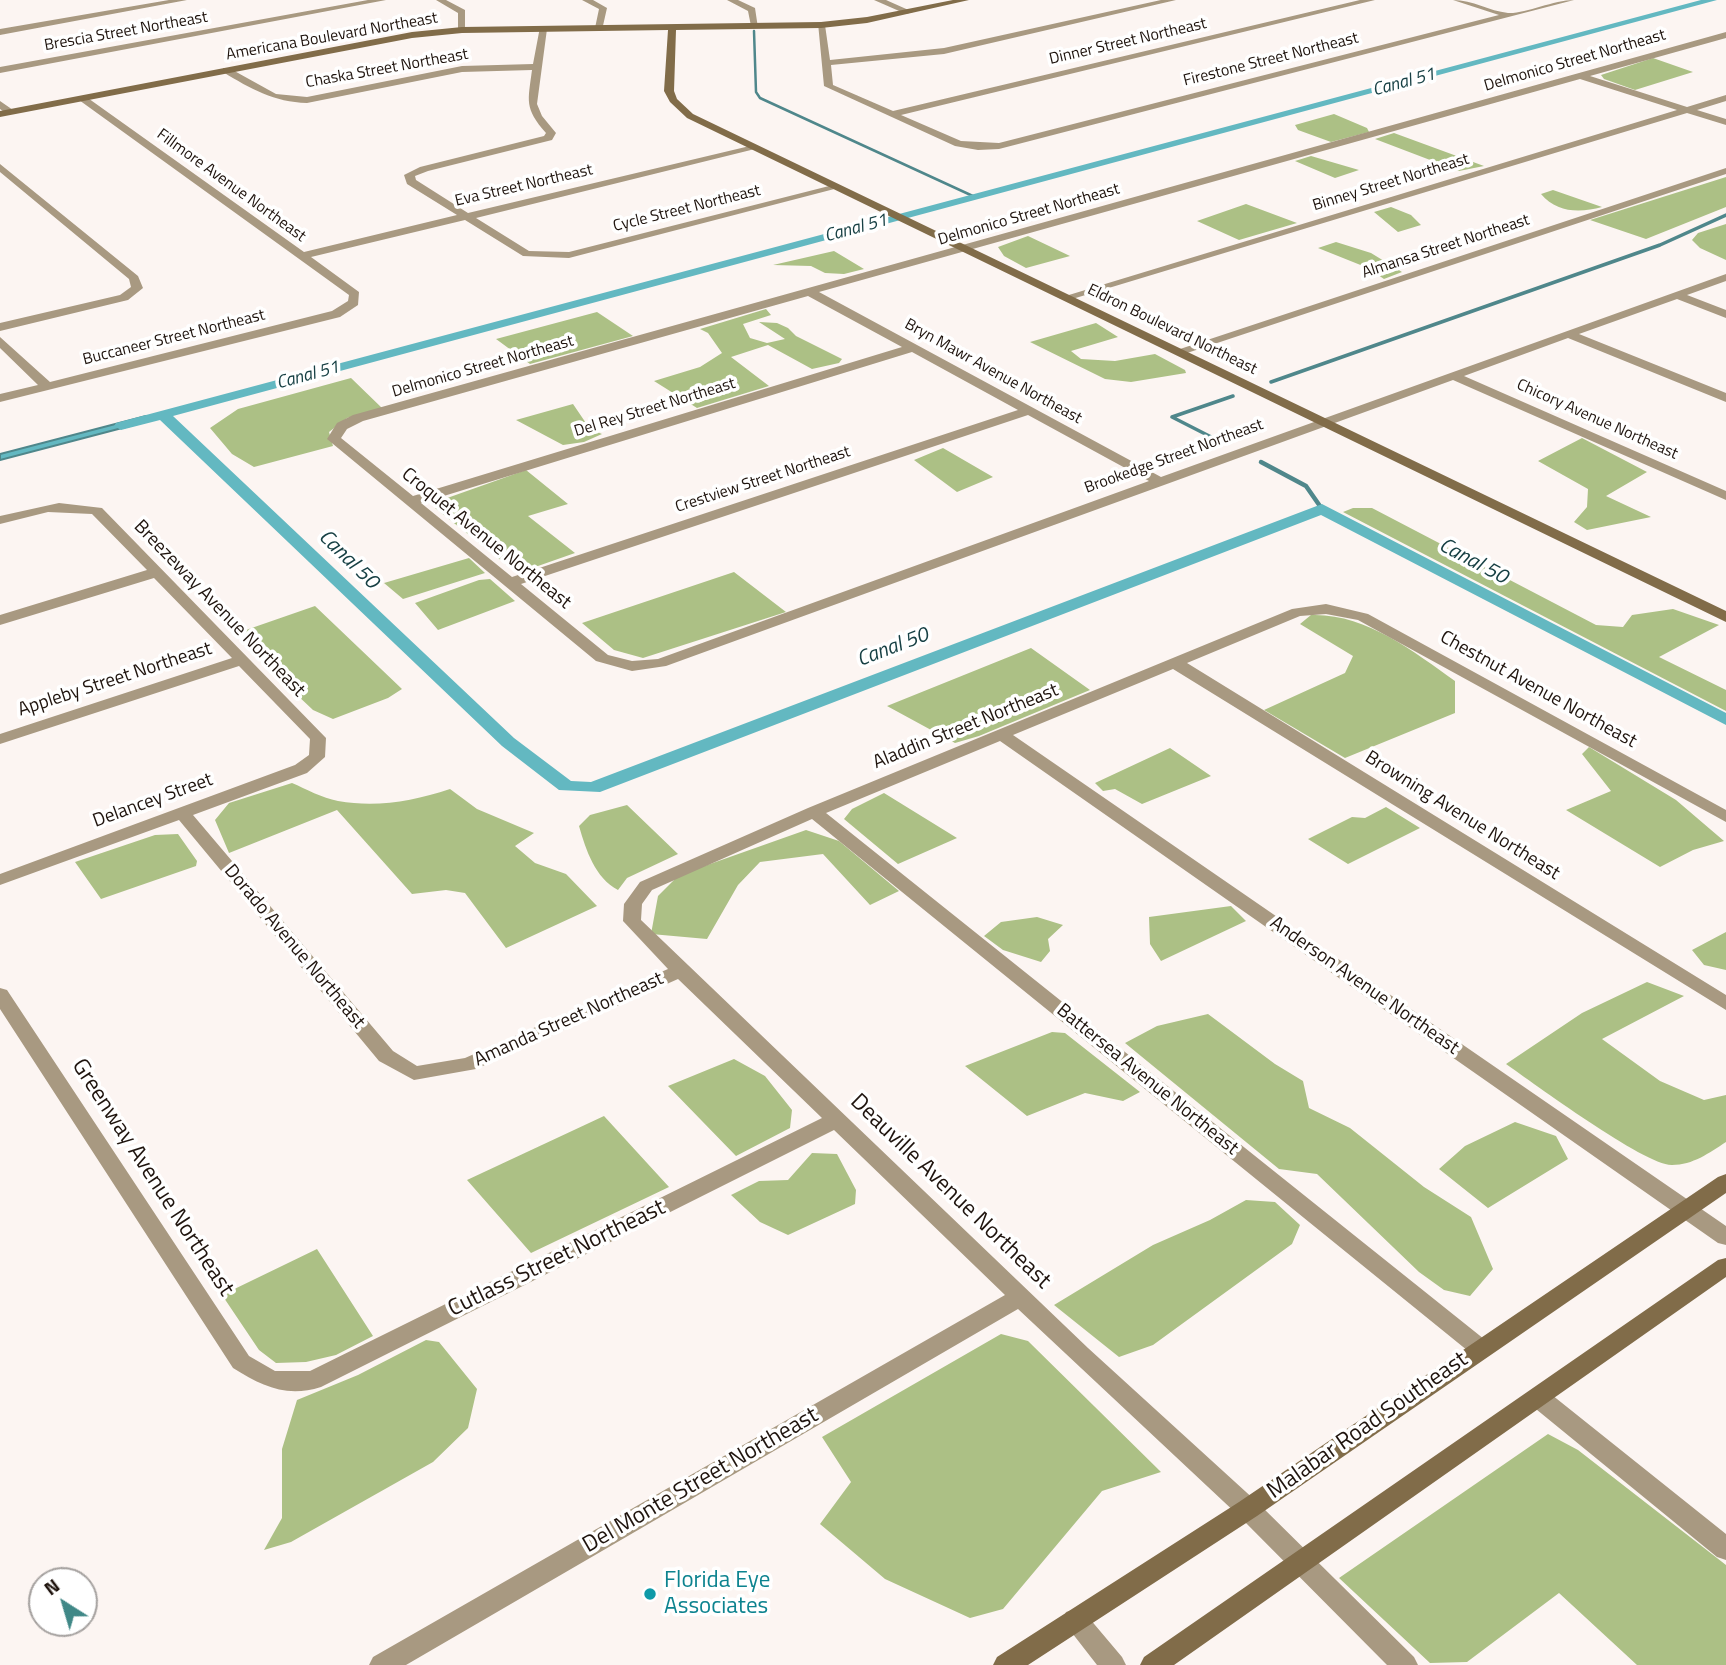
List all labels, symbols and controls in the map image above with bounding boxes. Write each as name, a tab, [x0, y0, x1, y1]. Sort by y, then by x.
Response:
street label: Brescia Street Northeast	[43, 8, 209, 56]
street label: Americana Boulevard Northeast	[225, 9, 439, 65]
street label: Dinner Street Northeast	[1047, 15, 1209, 69]
street label: Delmonico Street Northeast	[1482, 26, 1668, 96]
street label: Firestone Street Northeast	[1181, 29, 1361, 91]
street label: Chaska Street Northeast	[304, 45, 470, 93]
water label: Canal 51	[1370, 64, 1438, 102]
street label: Fillmore Avenue Northeast	[153, 125, 309, 247]
street label: Binney Street Northeast	[1310, 150, 1472, 216]
street label: Eva Street Northeast	[453, 161, 595, 211]
street label: Delmonico Street Northeast	[936, 180, 1122, 250]
street label: Cycle Street Northeast	[611, 181, 763, 237]
water label: Canal 51	[822, 210, 890, 248]
street label: Almansa Street Northeast	[1360, 211, 1532, 283]
street label: Eldron Boulevard Northeast	[1084, 281, 1260, 379]
street label: Buccaneer Street Northeast	[81, 306, 267, 370]
street label: Bryn Mawr Avenue Northeast	[901, 315, 1085, 429]
street label: Delmonico Street Northeast	[390, 332, 576, 402]
water label: Canal 51	[274, 357, 342, 395]
street label: Del Rey Street Northeast	[572, 374, 738, 442]
street label: Chicory Avenue Northeast	[1513, 376, 1681, 464]
street label: Brookedge Street Northeast	[1082, 416, 1266, 498]
street label: Crestview Street Northeast	[673, 443, 853, 517]
street label: Croquet Avenue Northeast	[397, 464, 575, 614]
street label: Breezeway Avenue Northeast	[128, 516, 310, 702]
water label: Canal 50	[312, 525, 384, 595]
water label: Canal 50	[1434, 533, 1512, 591]
water label: Canal 50	[854, 623, 932, 673]
street label: Chestnut Avenue Northeast	[1436, 626, 1640, 754]
street label: Appleby Street Northeast	[15, 638, 215, 722]
street label: Aladdin Street Northeast	[870, 679, 1062, 775]
street label: Browning Avenue Northeast	[1360, 747, 1564, 885]
street label: Delancey Street	[90, 769, 216, 833]
street label: Dorado Avenue Northeast	[219, 860, 369, 1034]
street label: Anderson Avenue Northeast	[1265, 912, 1463, 1060]
street label: Amanda Street Northeast	[471, 968, 667, 1072]
street label: Battersea Avenue Northeast	[1051, 1000, 1243, 1160]
street label: Greenway Avenue Northeast	[65, 1054, 239, 1302]
street label: Deauville Avenue Northeast	[844, 1089, 1056, 1295]
street label: Cutlass Street Northeast	[444, 1194, 670, 1324]
street label: Malabar Road Southeast	[1262, 1346, 1474, 1506]
street label: Del Monte Street Northeast	[578, 1402, 824, 1560]
north arrow	[28, 1567, 98, 1637]
place label: Florida Eye Associates	[664, 1567, 770, 1621]
text: N	[37, 1571, 65, 1602]
marker: Florida Eye Associates	[642, 1586, 658, 1602]

